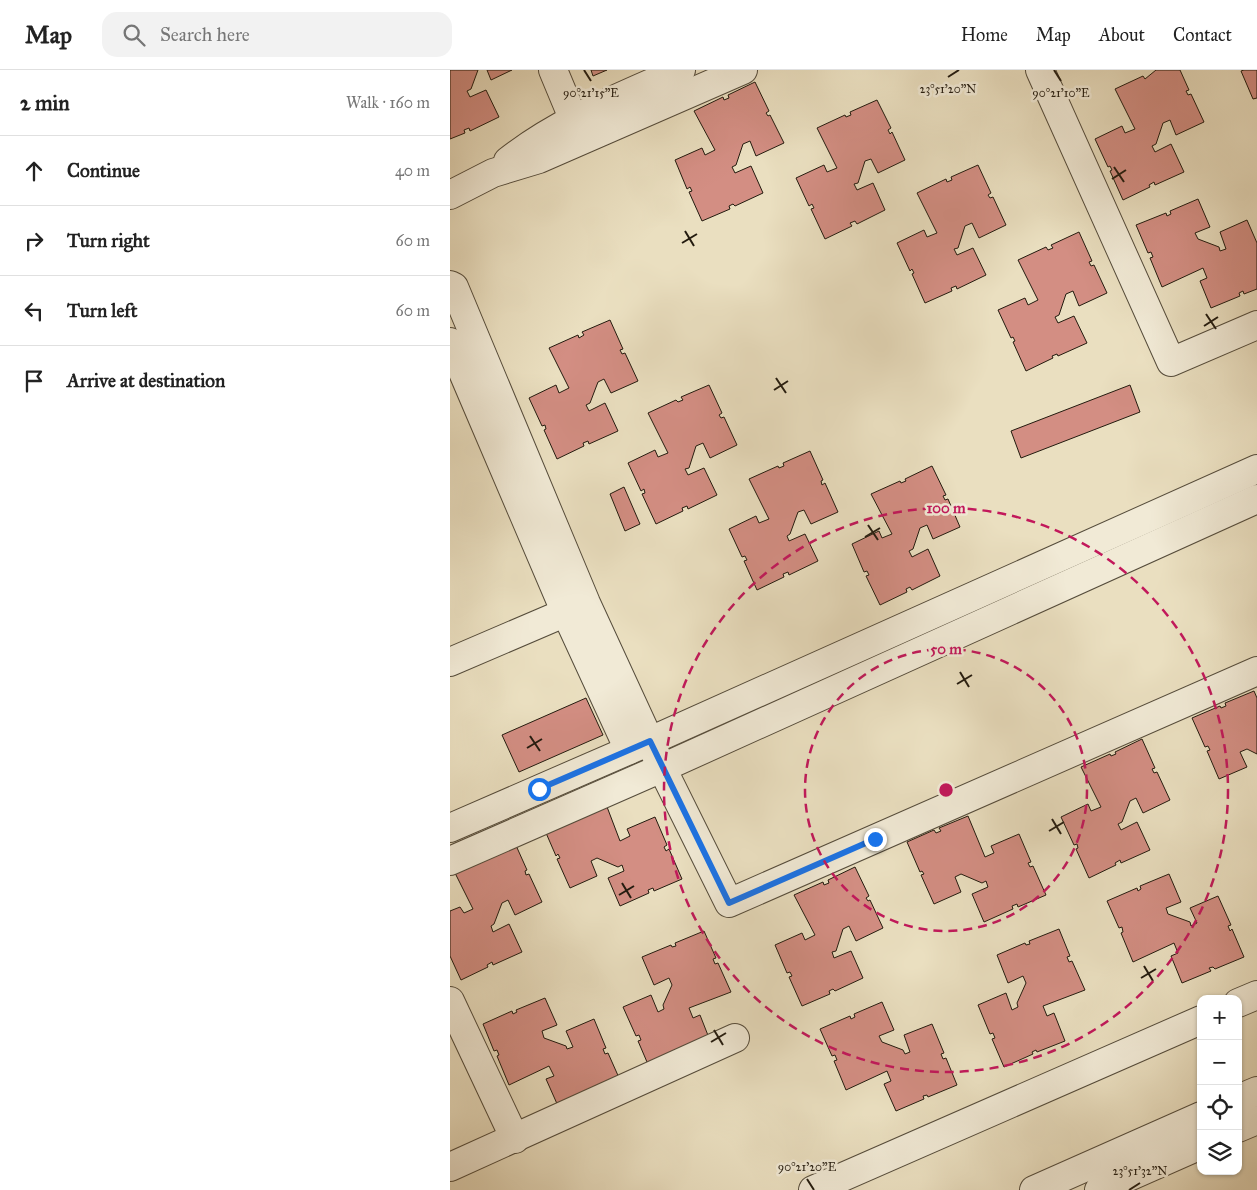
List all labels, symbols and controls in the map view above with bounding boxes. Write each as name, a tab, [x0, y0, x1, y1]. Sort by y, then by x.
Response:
search box	[102, 12, 452, 57]
text: Map	[25, 20, 72, 50]
icon: search	[120, 21, 148, 49]
text: Search here	[160, 23, 250, 46]
text: Home	[961, 24, 1008, 46]
text: Map	[1036, 24, 1071, 46]
text: About	[1099, 24, 1145, 46]
text: Contact	[1173, 24, 1232, 46]
text: 23°51'20"N	[919, 82, 977, 96]
text: 90°21'15"E	[563, 86, 619, 100]
text: 90°21'10"E	[1032, 86, 1090, 100]
text: 2 min	[20, 90, 70, 116]
text: Walk · 160 m	[346, 93, 430, 112]
icon: ahead	[20, 157, 48, 185]
text: Continue	[67, 159, 140, 182]
text: 40 m	[395, 161, 430, 180]
icon: right	[20, 227, 48, 255]
text: Turn right	[67, 229, 150, 252]
text: 60 m	[396, 231, 430, 250]
icon: left	[20, 297, 48, 325]
text: Turn left	[67, 299, 137, 322]
text: 60 m	[396, 301, 430, 320]
icon: arrive	[20, 367, 48, 395]
text: Arrive at destination	[67, 369, 225, 392]
text: 100 m	[926, 499, 966, 517]
text: 50 m	[930, 640, 962, 658]
route start	[528, 778, 551, 801]
centre of rings	[937, 781, 955, 799]
route end	[864, 828, 887, 851]
map controls	[1197, 995, 1242, 1175]
button: +	[1197, 995, 1242, 1040]
button: −	[1197, 1040, 1242, 1085]
button: locate	[1197, 1085, 1242, 1130]
button: layers	[1197, 1130, 1242, 1175]
text: 90°21'20"E	[778, 1160, 837, 1174]
text: 23°51'32"N	[1113, 1164, 1167, 1178]

